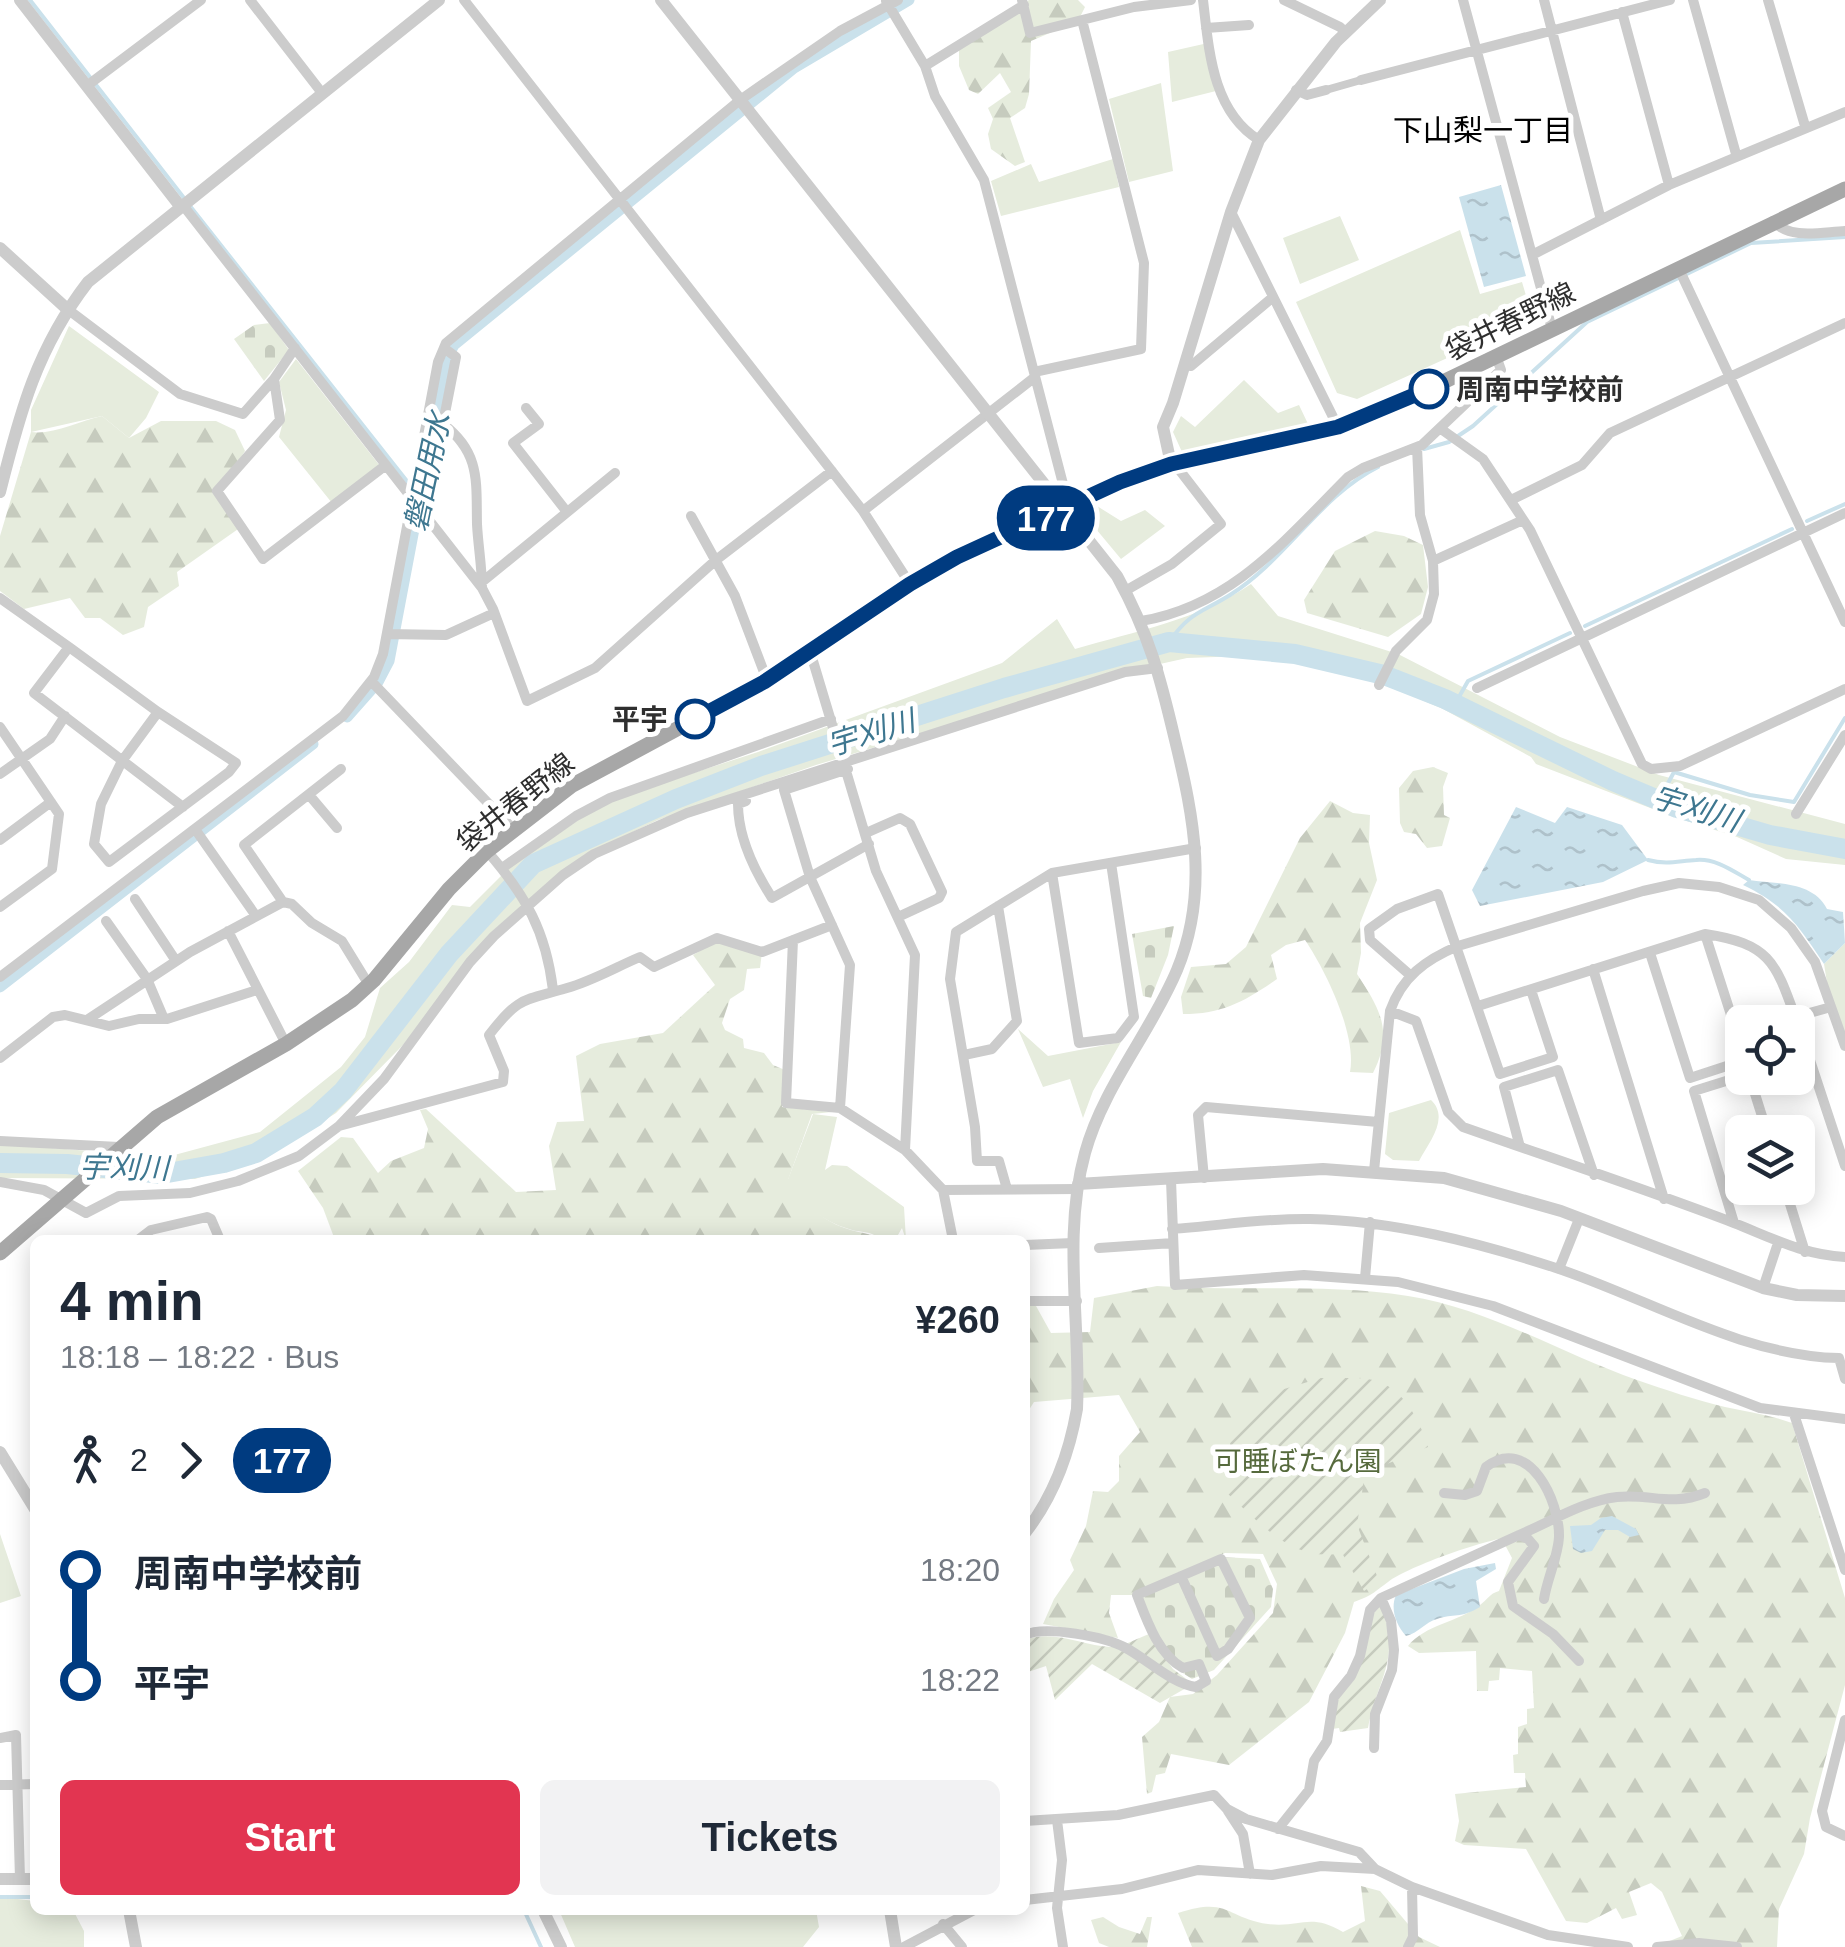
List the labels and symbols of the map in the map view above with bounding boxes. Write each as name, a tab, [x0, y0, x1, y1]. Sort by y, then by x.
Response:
district label: 下山梨一丁目	[1393, 114, 1573, 147]
street label: 袋井春野線	[1441, 277, 1580, 366]
marker: 周南中学校前	[1410, 370, 1448, 408]
place label: 周南中学校前	[1456, 374, 1624, 405]
water label: 磐田用水	[399, 407, 457, 534]
line badge: 177	[988, 486, 1104, 550]
marker: 平宇	[676, 700, 714, 738]
water label: 宇刈川	[823, 703, 922, 761]
place label: 平宇	[612, 704, 668, 735]
street label: 袋井春野線	[451, 747, 580, 858]
water label: 宇刈川	[1648, 780, 1747, 838]
water label: 宇刈川	[79, 1150, 172, 1185]
park label: 可睡ぼたん園	[1214, 1446, 1382, 1477]

